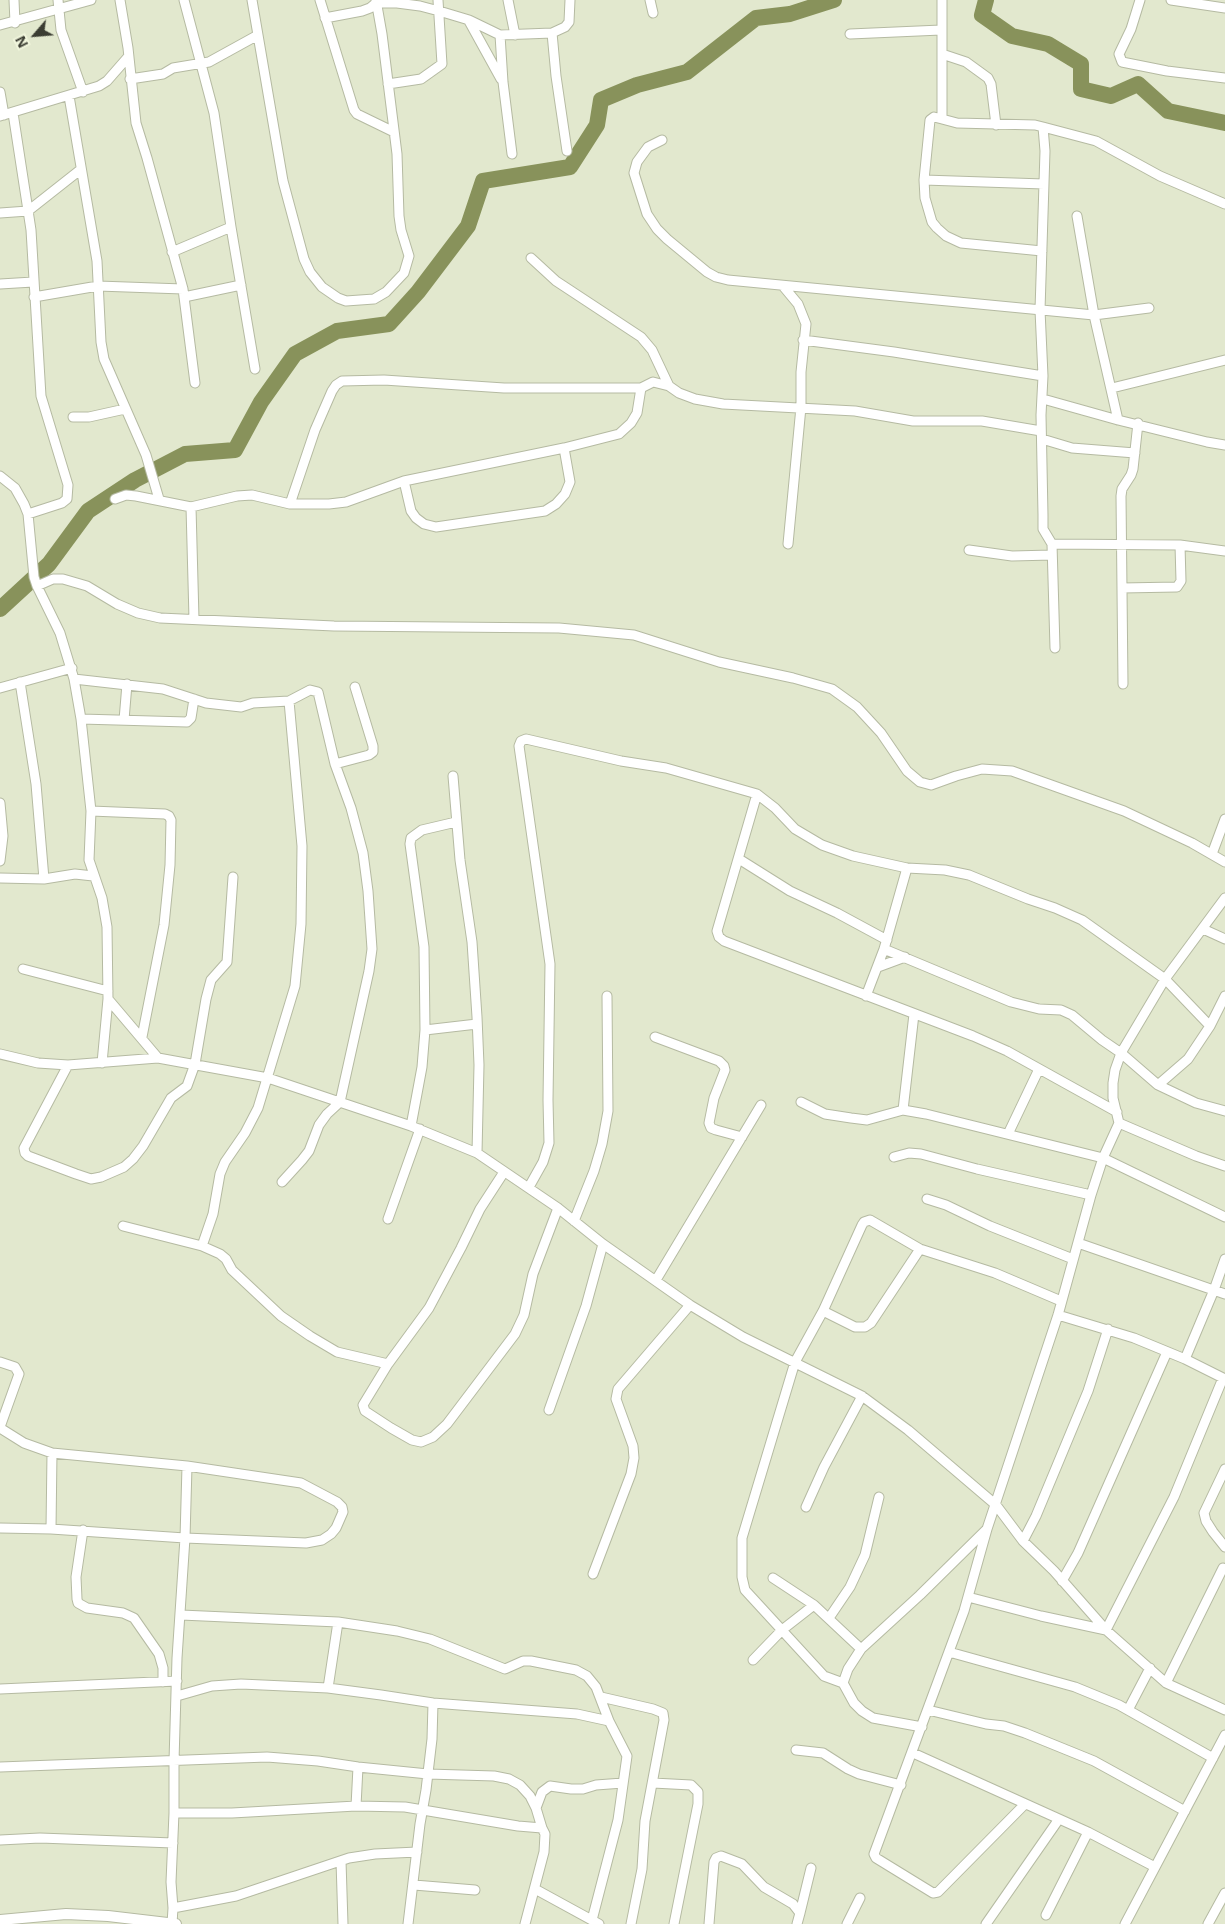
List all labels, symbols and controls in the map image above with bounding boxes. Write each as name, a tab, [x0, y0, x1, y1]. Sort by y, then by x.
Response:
north arrow	[10, 10, 60, 60]
text: N	[10, 33, 32, 51]

